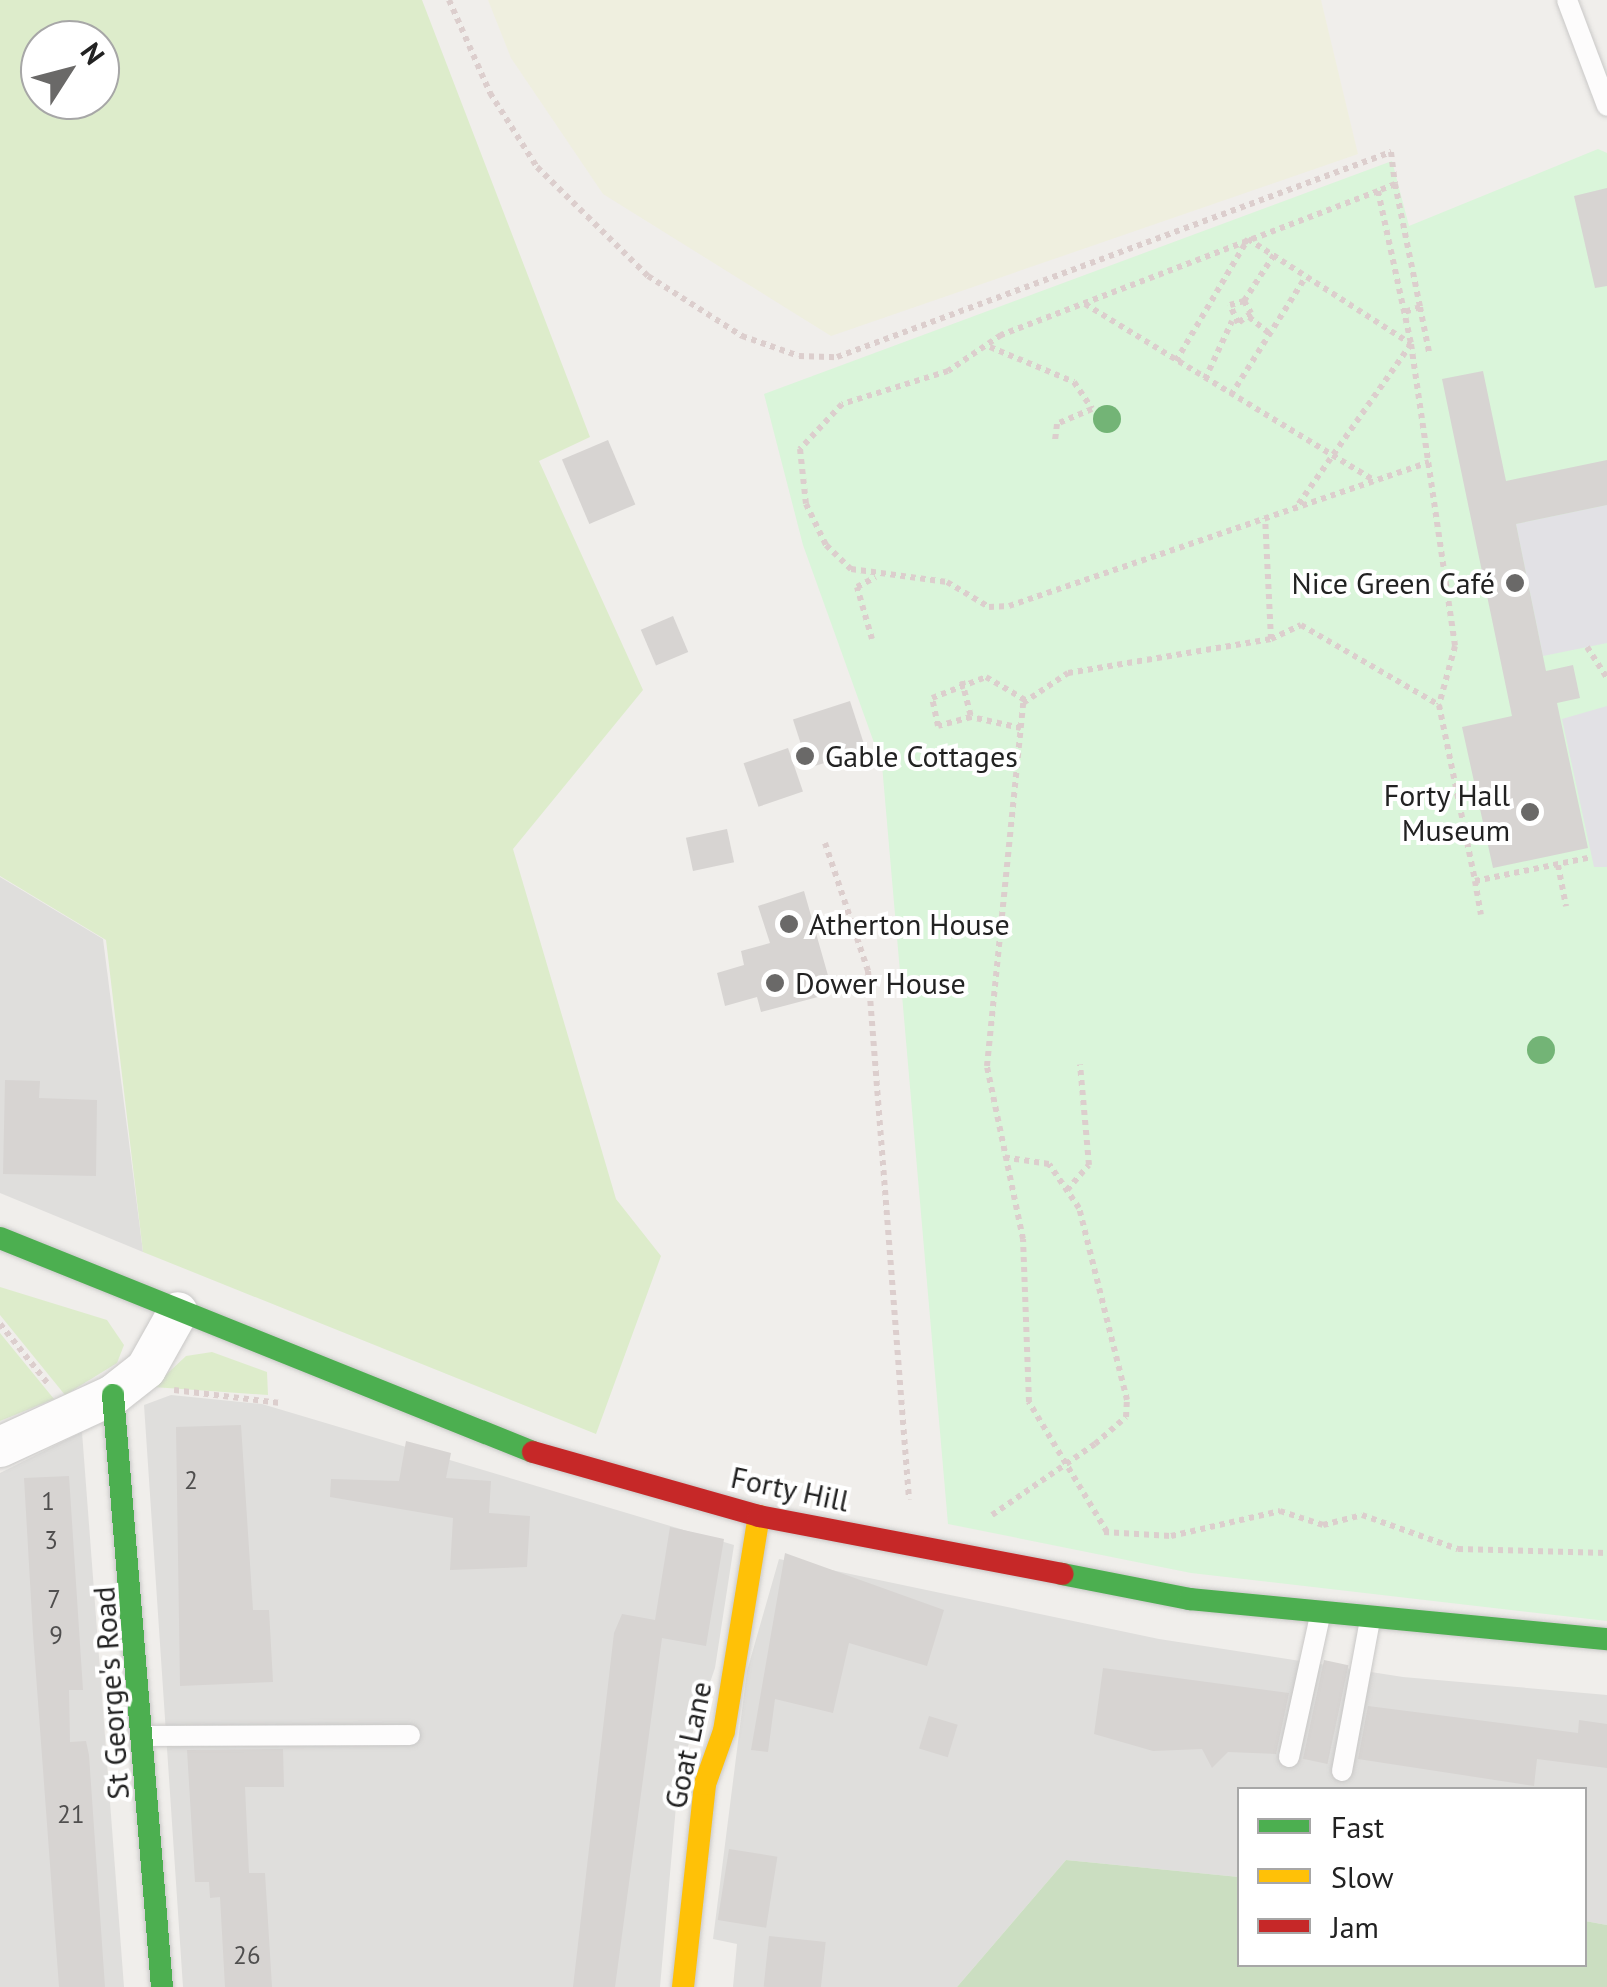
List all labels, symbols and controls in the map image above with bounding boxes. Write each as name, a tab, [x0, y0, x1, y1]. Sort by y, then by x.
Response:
north arrow	[20, 20, 120, 120]
text: N	[73, 35, 113, 72]
place label: Nice Green Café	[1292, 565, 1495, 601]
marker: Nice Green Café	[1504, 572, 1526, 594]
place label: Gable Cottages	[825, 738, 1018, 774]
marker: Gable Cottages	[794, 745, 816, 767]
place label: Forty Hall Museum	[1383, 777, 1510, 848]
marker: Forty Hall Museum	[1519, 801, 1541, 823]
place label: Atherton House	[809, 906, 1010, 942]
marker: Atherton House	[778, 913, 800, 935]
place label: Dower House	[795, 965, 966, 1001]
marker: Dower House	[764, 972, 786, 994]
street label: Forty Hill	[727, 1459, 853, 1519]
house number: 2	[184, 1465, 198, 1495]
house number: 1	[41, 1486, 55, 1516]
house number: 3	[44, 1525, 58, 1555]
house number: 7	[47, 1584, 61, 1614]
street label: St George's Road	[86, 1585, 136, 1801]
house number: 9	[49, 1620, 63, 1650]
street label: Goat Lane	[657, 1678, 719, 1812]
legend	[1237, 1787, 1587, 1967]
house number: 21	[57, 1799, 85, 1829]
text: Fast	[1331, 1807, 1384, 1846]
text: Slow	[1331, 1857, 1394, 1896]
text: Jam	[1331, 1907, 1379, 1946]
house number: 26	[233, 1940, 261, 1970]

